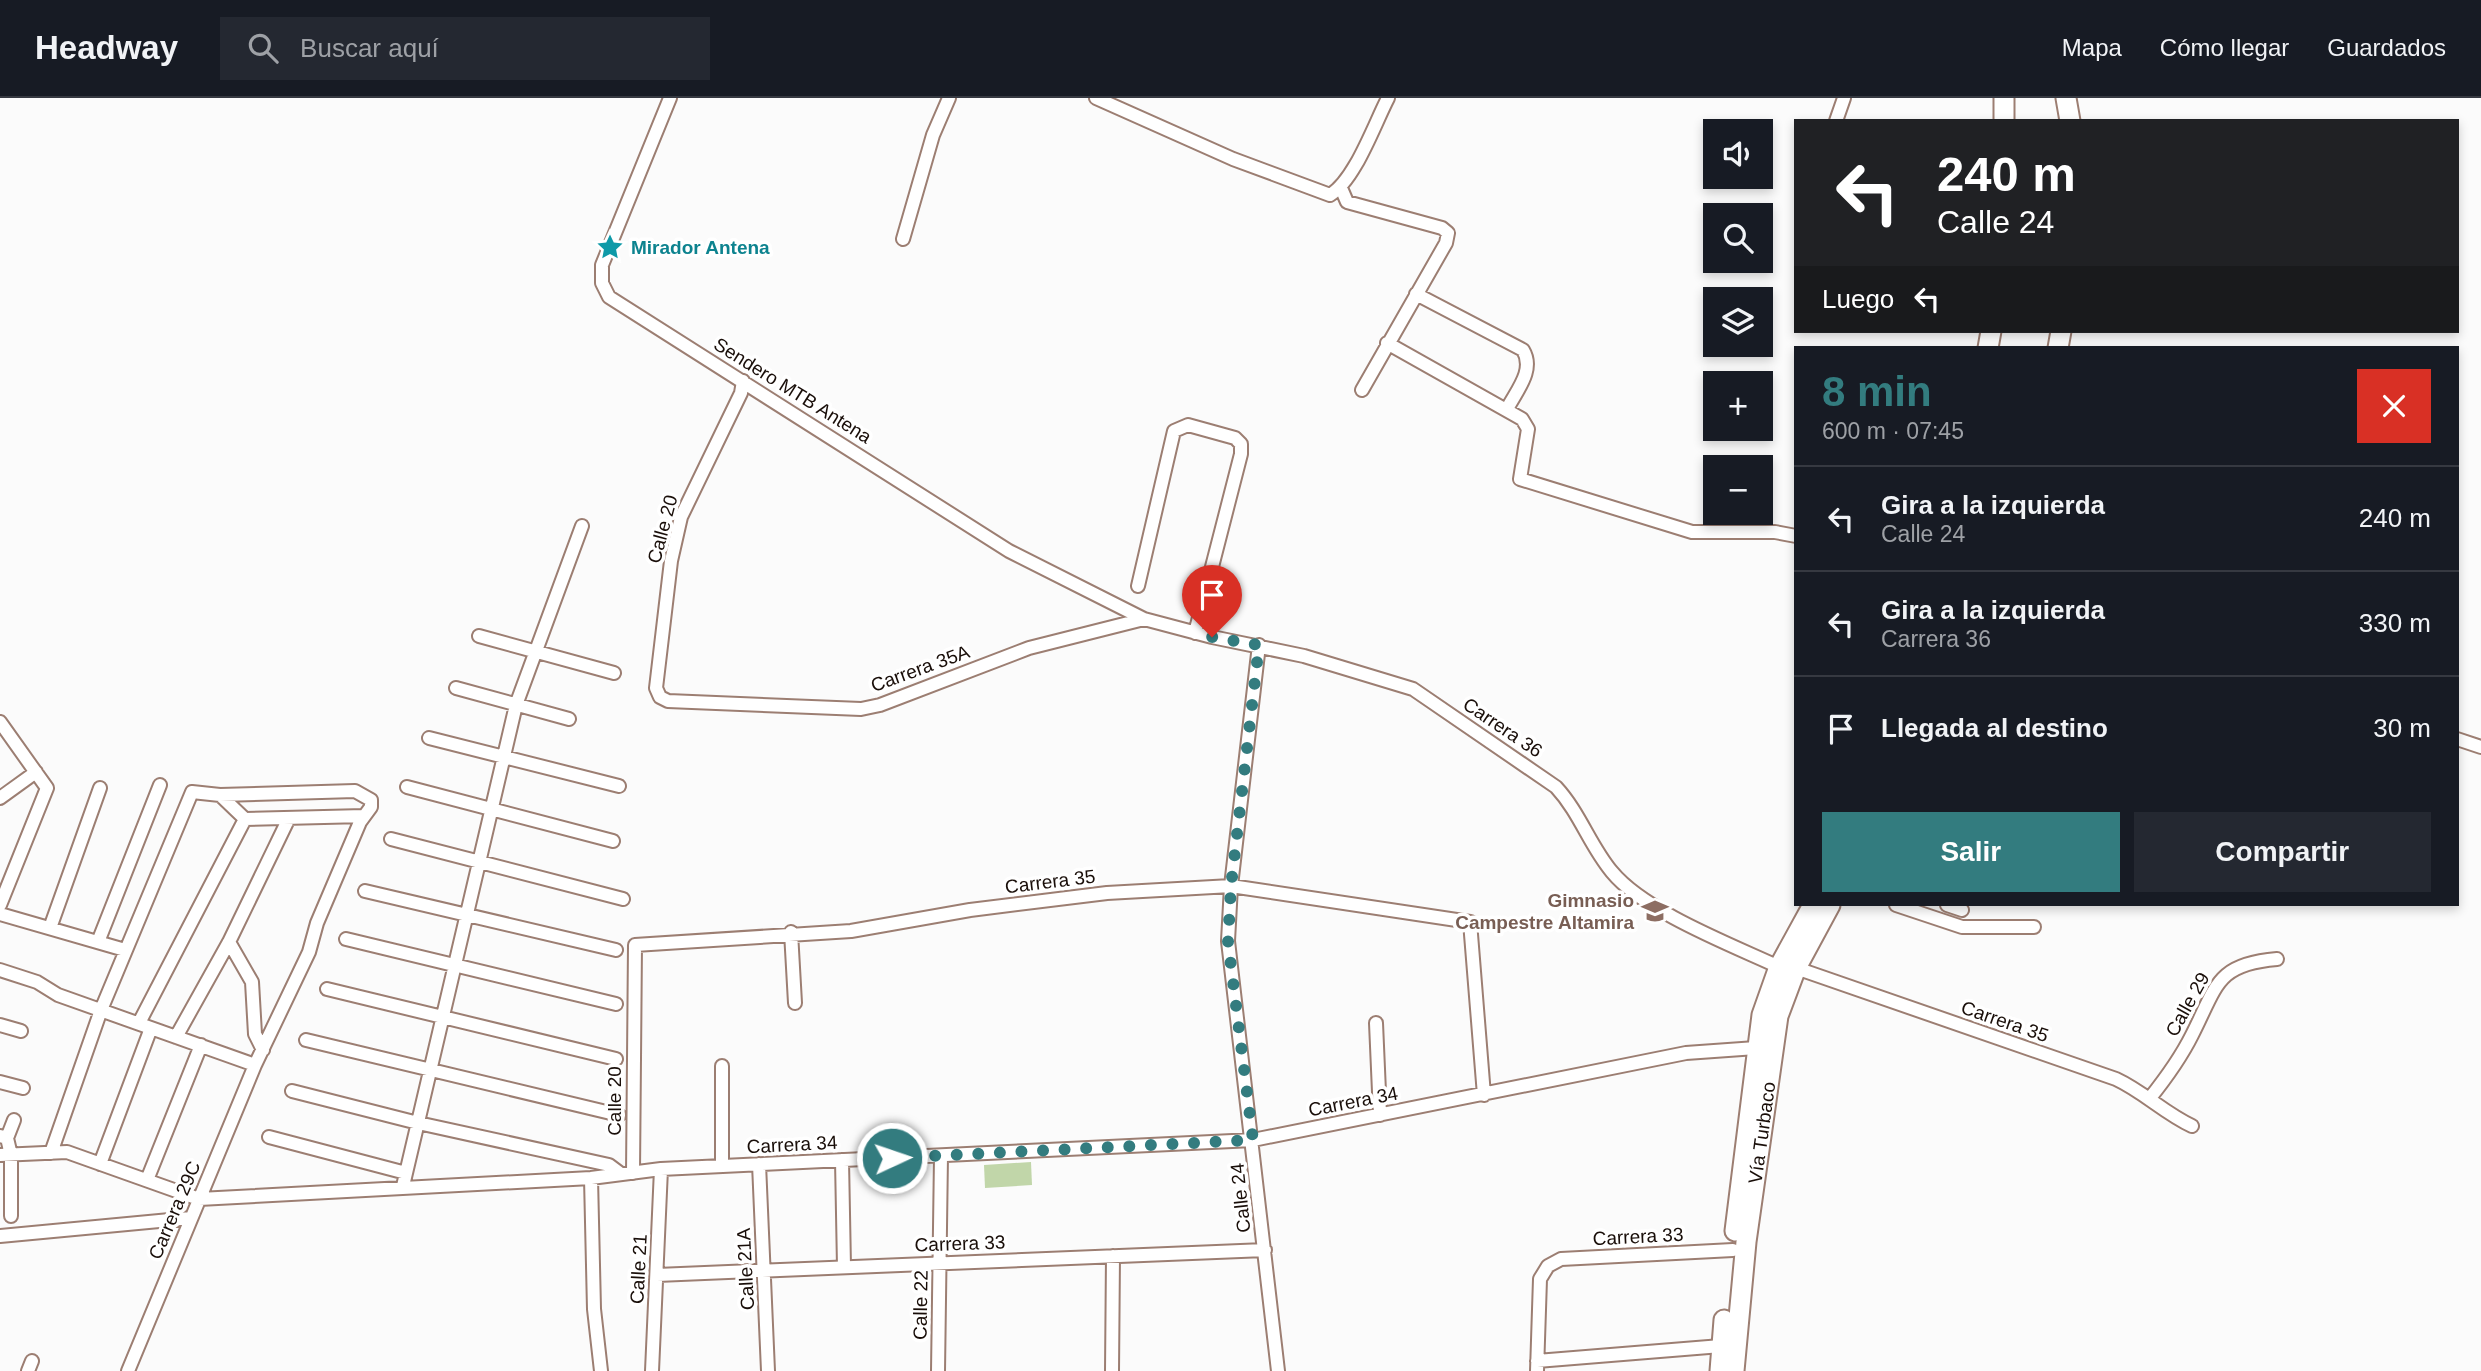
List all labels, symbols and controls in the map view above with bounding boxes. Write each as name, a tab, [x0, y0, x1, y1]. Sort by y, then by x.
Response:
search box	[220, 17, 710, 80]
text: Headway	[35, 29, 178, 66]
icon: search	[244, 29, 282, 67]
text: Buscar aquí	[300, 33, 439, 63]
text: Mapa	[2062, 34, 2122, 61]
text: Cómo llegar	[2160, 34, 2289, 61]
text: Guardados	[2327, 34, 2446, 61]
map controls	[1703, 119, 1773, 525]
button: sound	[1703, 119, 1773, 189]
icon: left	[1822, 147, 1913, 238]
text: 240 m	[1937, 147, 2076, 201]
button: search	[1703, 203, 1773, 273]
text: Calle 24	[1937, 204, 2054, 240]
place icon: Mirador Antena	[595, 232, 625, 262]
place label: Mirador Antena	[631, 237, 770, 258]
icon: left	[1908, 280, 1946, 318]
text: Luego	[1822, 284, 1894, 314]
button: layers	[1703, 287, 1773, 357]
street label: Sendero MTB Antena	[710, 333, 876, 448]
text: 8 min	[1822, 368, 1932, 415]
button: close	[2357, 369, 2431, 443]
button: +	[1703, 371, 1773, 441]
text: 600 m · 07:45	[1822, 418, 1964, 444]
button: −	[1703, 455, 1773, 525]
text: Gira a la izquierda	[1881, 490, 2105, 520]
street label: Calle 20	[643, 493, 682, 566]
icon: left	[1822, 500, 1860, 538]
text: 240 m	[2359, 503, 2431, 533]
text: Calle 24	[1881, 521, 1965, 547]
pin	[1182, 565, 1242, 637]
icon: arrive	[1193, 576, 1231, 614]
text: Gira a la izquierda	[1881, 595, 2105, 625]
icon: left	[1822, 605, 1860, 643]
text: 330 m	[2359, 608, 2431, 638]
text: Carrera 36	[1881, 626, 1991, 652]
street label: Carrera 35A	[868, 641, 973, 696]
street label: Carrera 36	[1459, 693, 1546, 762]
icon: arrive	[1822, 710, 1860, 748]
text: Llegada al destino	[1881, 713, 2108, 743]
text: 30 m	[2373, 713, 2431, 743]
button: Salir	[1822, 812, 2120, 892]
button: Compartir	[2134, 812, 2431, 892]
street label: Carrera 35	[1004, 866, 1096, 897]
place label: Gimnasio Campestre Altamira	[1455, 890, 1634, 933]
school or university icon: Gimnasio Campestre Altamira	[1640, 896, 1670, 926]
street label: Calle 29	[2161, 969, 2214, 1040]
street label: Carrera 35	[1958, 997, 2051, 1046]
street label: Calle 20	[604, 1066, 625, 1136]
street label: Vía Turbaco	[1744, 1080, 1780, 1185]
street label: Carrera 34	[1307, 1082, 1400, 1120]
position arrow	[855, 1121, 929, 1195]
street label: Carrera 34	[746, 1132, 838, 1157]
street label: Carrera 29C	[144, 1158, 205, 1262]
street label: Calle 24	[1226, 1162, 1255, 1234]
street label: Carrera 33	[1592, 1224, 1684, 1249]
street label: Calle 21A	[733, 1227, 758, 1311]
street label: Carrera 33	[914, 1231, 1006, 1256]
street label: Calle 21	[626, 1234, 651, 1304]
street label: Calle 22	[909, 1270, 932, 1340]

